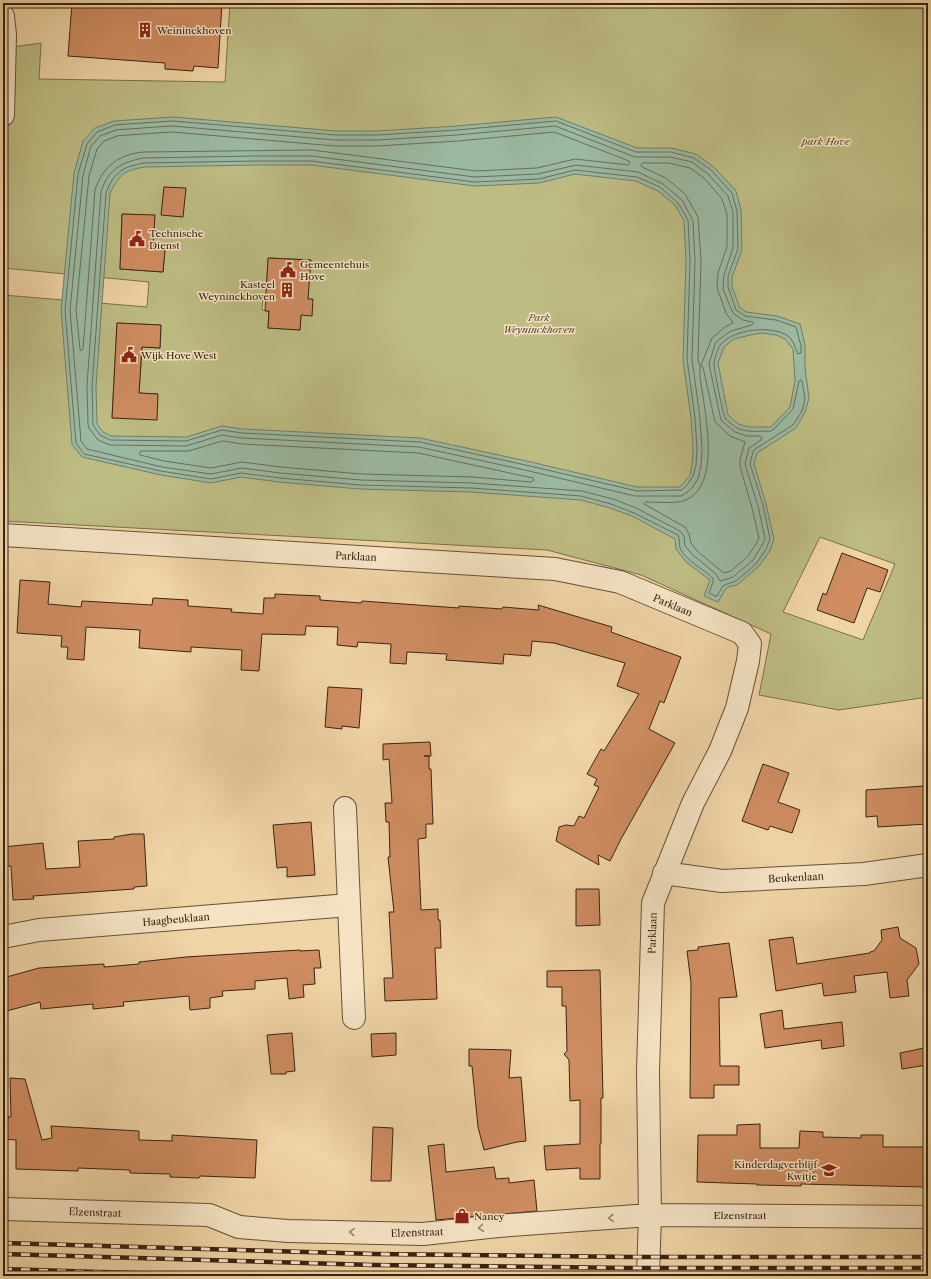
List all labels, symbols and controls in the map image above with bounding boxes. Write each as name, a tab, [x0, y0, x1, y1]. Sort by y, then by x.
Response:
building icon: Weininckhoven	[136, 21, 154, 39]
place label: Weininckhoven	[156, 24, 232, 37]
park label: park Hove	[800, 135, 851, 148]
place label: Technische Dienst	[149, 227, 204, 252]
public building icon: Technische Dienst	[128, 230, 146, 248]
place label: Gemeentehuis Hove	[300, 258, 369, 283]
public building icon: Gemeentehuis Hove	[279, 261, 297, 279]
place label: Kasteel Weyninckhoven	[197, 278, 276, 303]
building icon: Kasteel Weyninckhoven	[278, 281, 296, 299]
park label: Park Weyninckhoven	[503, 311, 575, 336]
public building icon: Wijk Hove West	[120, 346, 138, 364]
place label: Wijk Hove West	[140, 349, 217, 362]
street label: Parklaan	[335, 549, 378, 564]
street label: Parklaan	[651, 591, 695, 620]
street label: Beukenlaan	[768, 870, 825, 885]
street label: Haagbeuklaan	[142, 910, 211, 929]
street label: Parklaan	[645, 911, 660, 954]
place label: Kinderdagverblijf Kwitje	[734, 1158, 818, 1183]
school or university icon: Kinderdagverblijf Kwitje	[820, 1161, 838, 1179]
street label: Elzenstraat	[68, 1205, 122, 1220]
shop icon: Nancy	[453, 1207, 471, 1225]
street label: Elzenstraat	[714, 1209, 767, 1222]
place label: Nancy	[474, 1210, 505, 1223]
one-way arrow	[608, 1213, 614, 1222]
one-way arrow	[478, 1223, 484, 1232]
street label: Elzenstraat	[390, 1225, 444, 1240]
one-way arrow	[349, 1228, 355, 1237]

